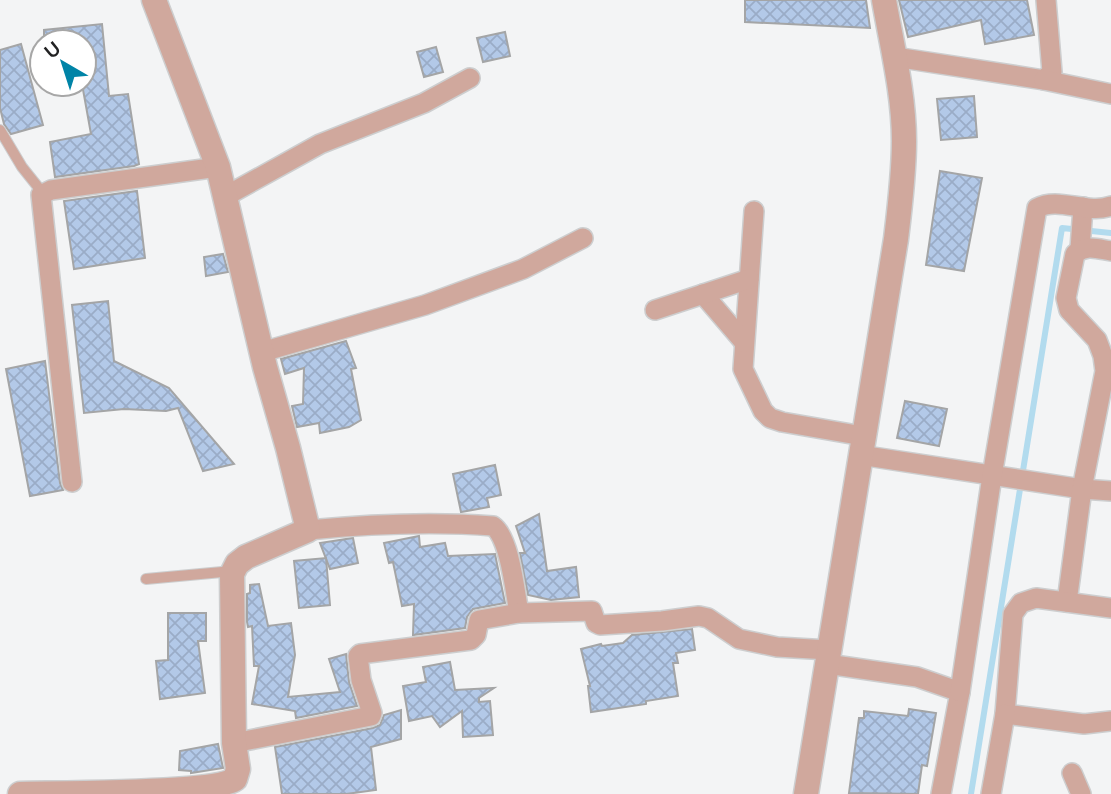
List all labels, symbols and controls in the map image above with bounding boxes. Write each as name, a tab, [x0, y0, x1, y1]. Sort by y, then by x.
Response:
north arrow	[28, 28, 98, 98]
text: U	[39, 36, 65, 63]

